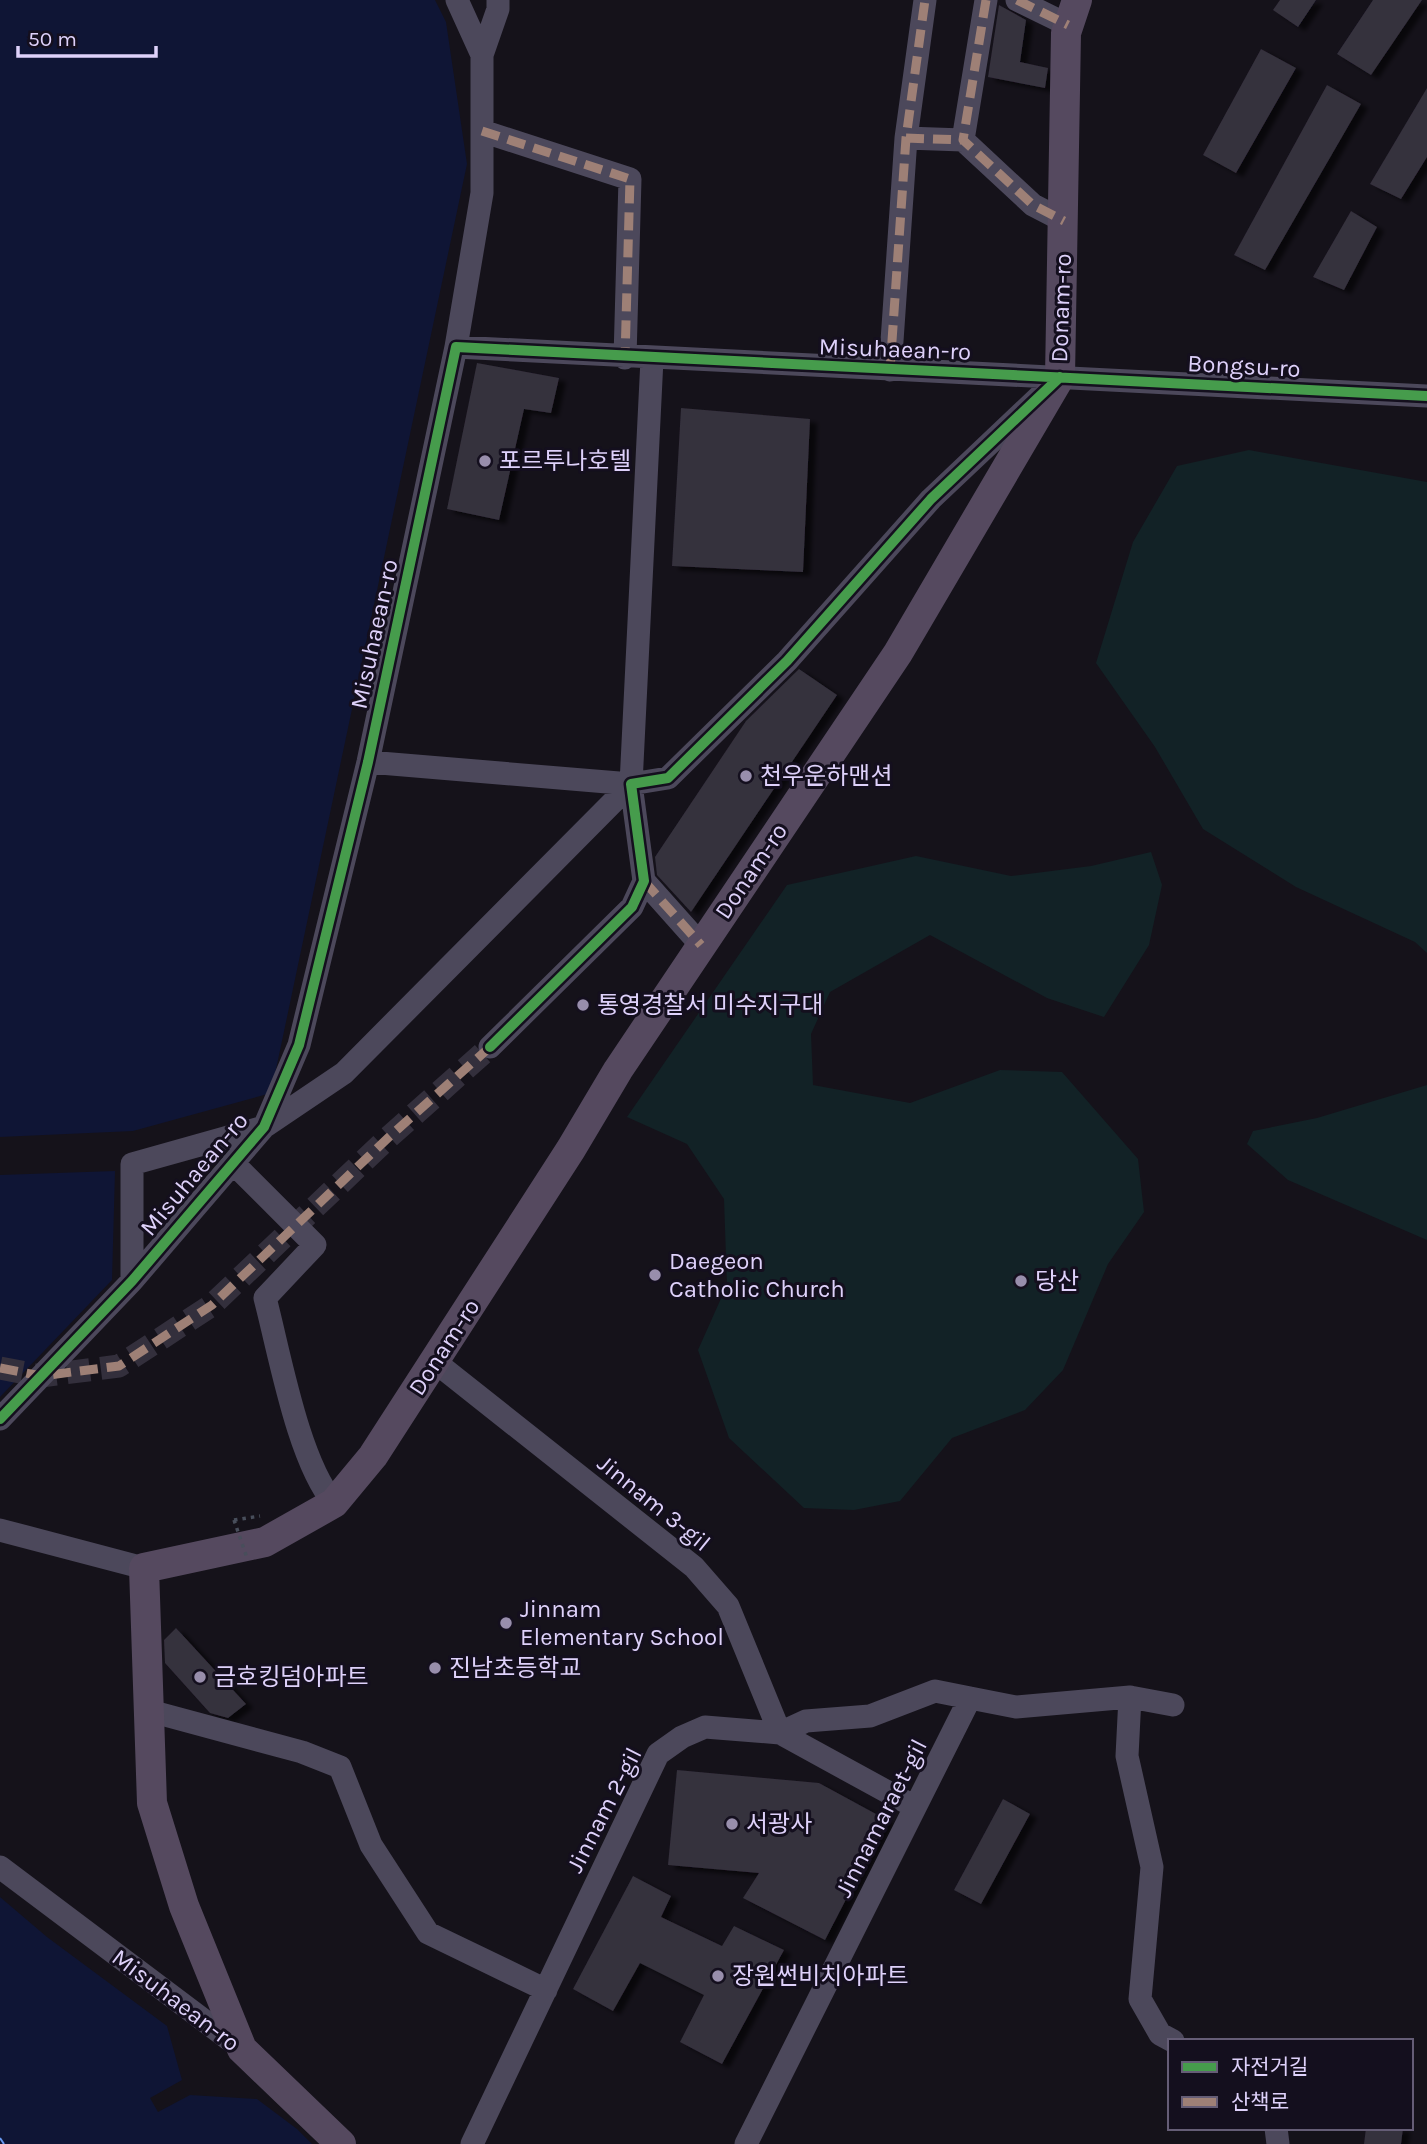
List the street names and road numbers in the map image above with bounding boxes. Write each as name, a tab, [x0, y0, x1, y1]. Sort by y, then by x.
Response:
street label: Donam-ro	[1045, 253, 1077, 363]
street label: Misuhaean-ro	[818, 332, 972, 366]
street label: Bongsu-ro	[1187, 349, 1301, 383]
street label: Misuhaean-ro	[344, 557, 404, 711]
street label: Donam-ro	[709, 818, 793, 924]
street label: Misuhaean-ro	[134, 1107, 254, 1241]
street label: Donam-ro	[403, 1294, 485, 1400]
street label: Jinnam 3-gil	[592, 1449, 716, 1557]
street label: Jinnamaraet-gil	[829, 1734, 933, 1902]
street label: Jinnam 2-gil	[560, 1743, 648, 1877]
street label: Misuhaean-ro	[107, 1943, 245, 2057]

